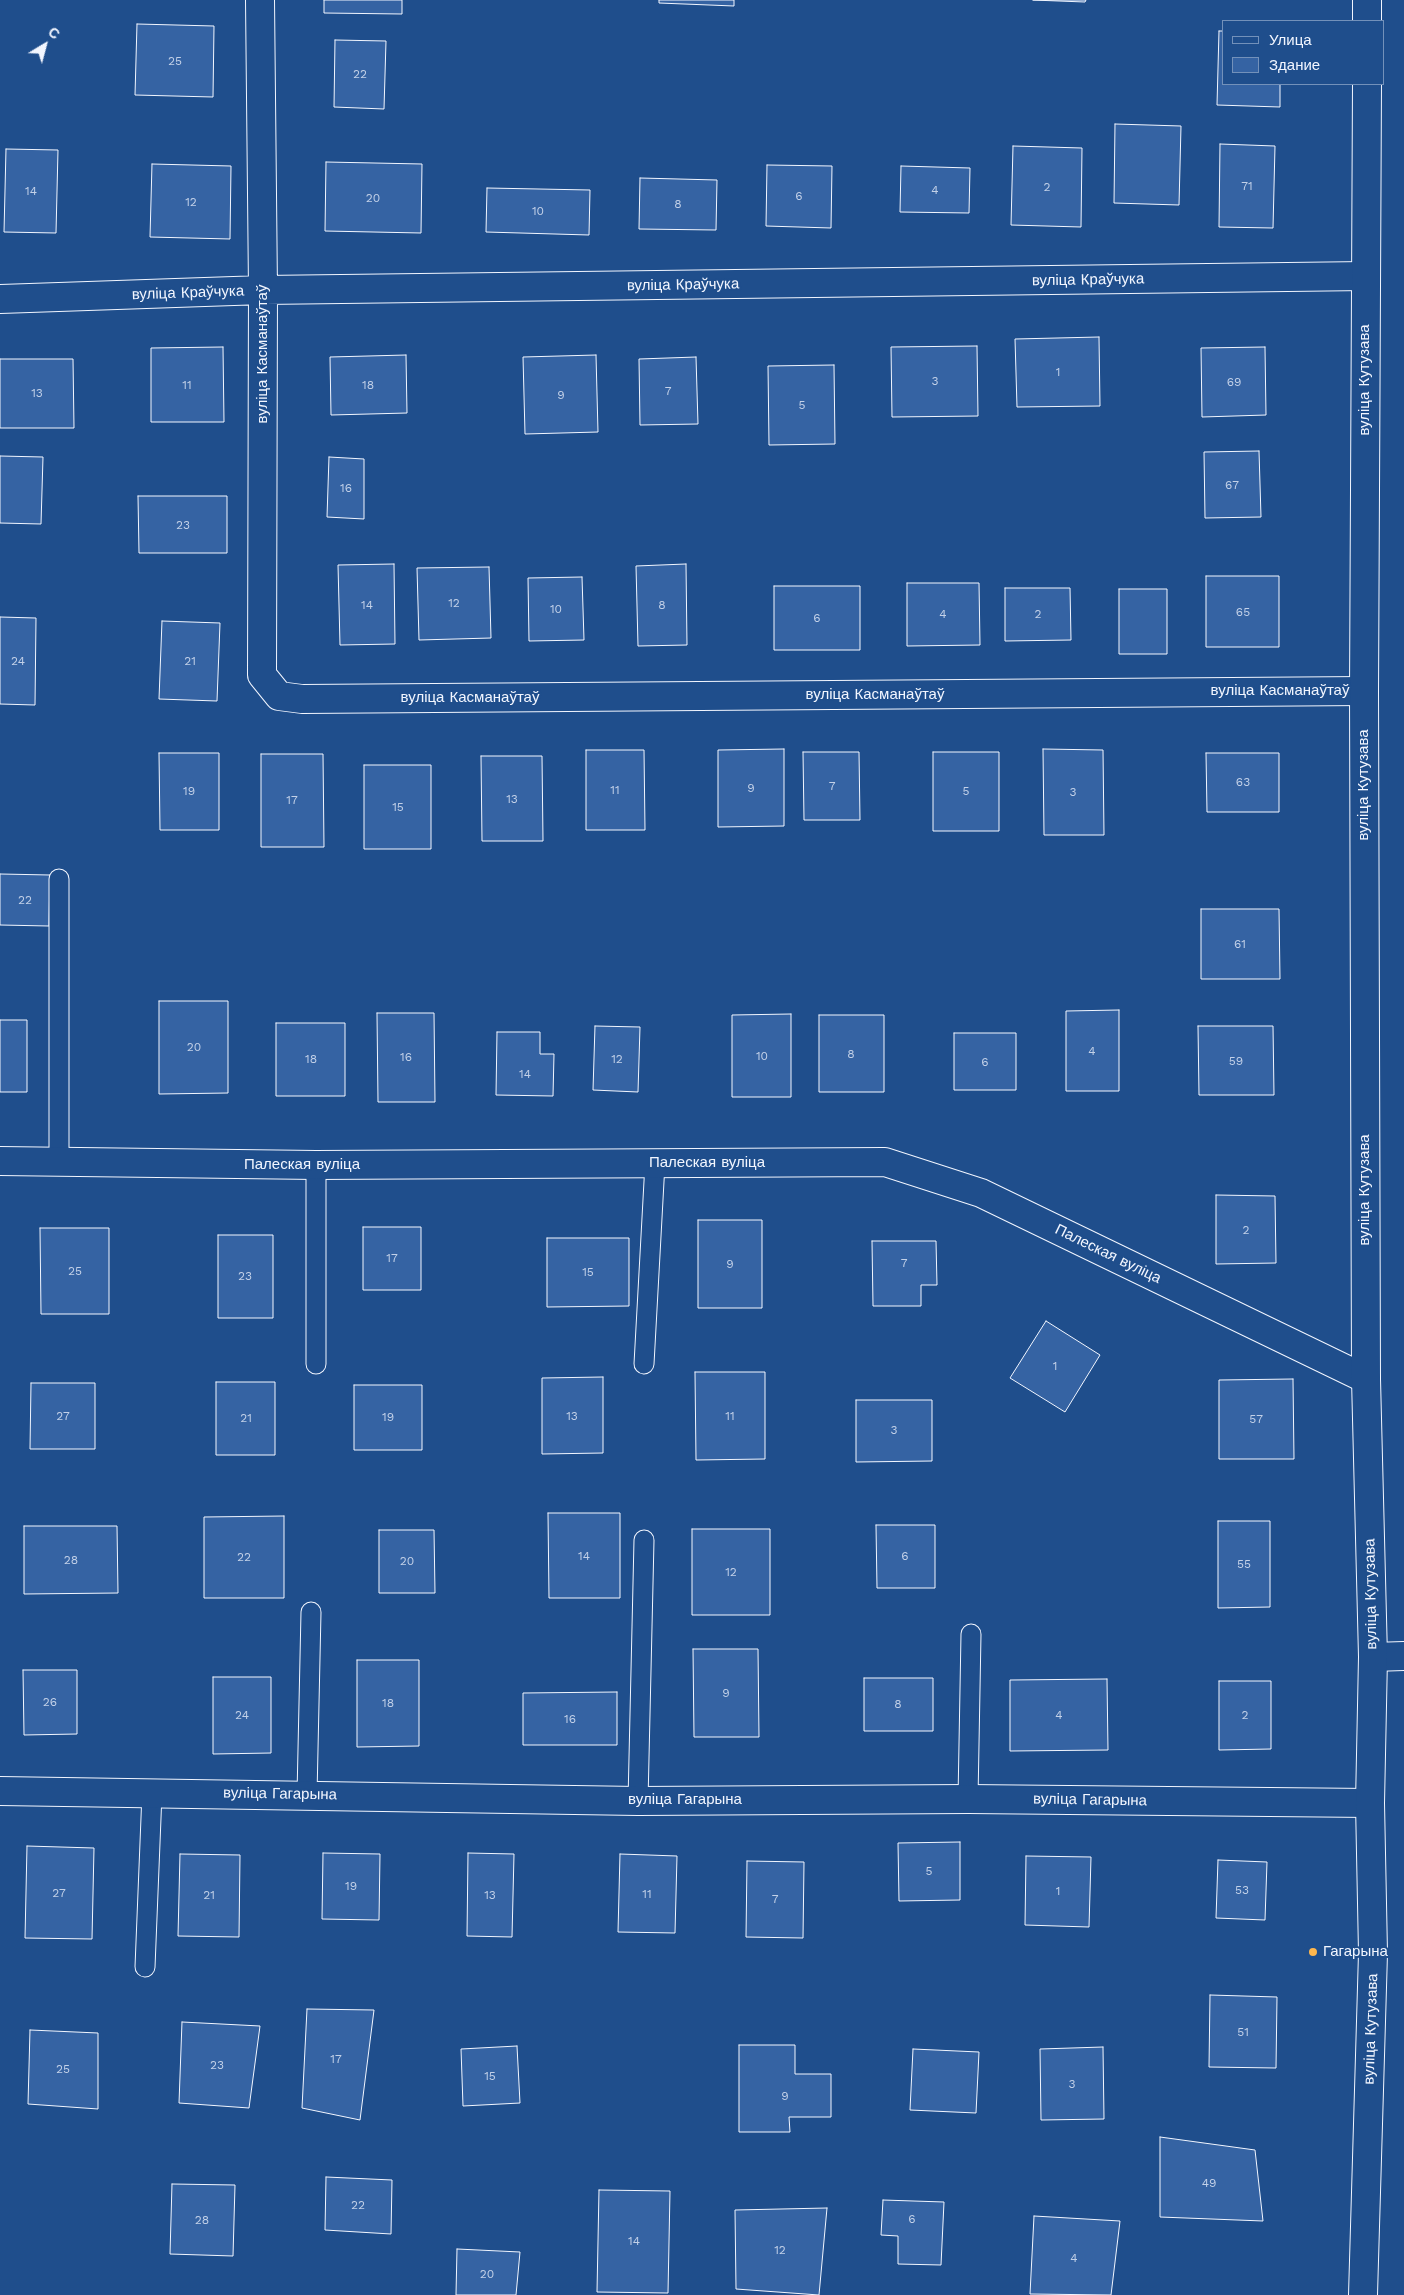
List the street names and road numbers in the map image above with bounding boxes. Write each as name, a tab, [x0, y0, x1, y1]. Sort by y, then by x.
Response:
street label: вуліца Краўчука	[1032, 270, 1144, 290]
street label: вуліца Краўчука	[627, 275, 739, 295]
street label: вуліца Краўчука	[132, 282, 244, 304]
street label: вуліца Касманаўтаў	[254, 285, 272, 423]
street label: вуліца Кутузава	[1356, 324, 1374, 436]
street label: вуліца Касманаўтаў	[1211, 682, 1349, 700]
street label: вуліца Касманаўтаў	[806, 686, 944, 704]
street label: вуліца Касманаўтаў	[401, 689, 539, 707]
street label: вуліца Кутузава	[1355, 729, 1373, 841]
street label: вуліца Кутузава	[1356, 1134, 1374, 1246]
street label: Палеская вуліца	[649, 1154, 765, 1172]
street label: Палеская вуліца	[244, 1156, 360, 1174]
street label: Палеская вуліца	[1052, 1220, 1164, 1288]
street label: вуліца Кутузава	[1361, 1538, 1381, 1650]
street label: вуліца Гагарына	[223, 1784, 337, 1804]
street label: вуліца Гагарына	[1033, 1790, 1147, 1810]
street label: вуліца Гагарына	[628, 1791, 742, 1809]
street label: вуліца Кутузава	[1360, 1973, 1382, 2085]

